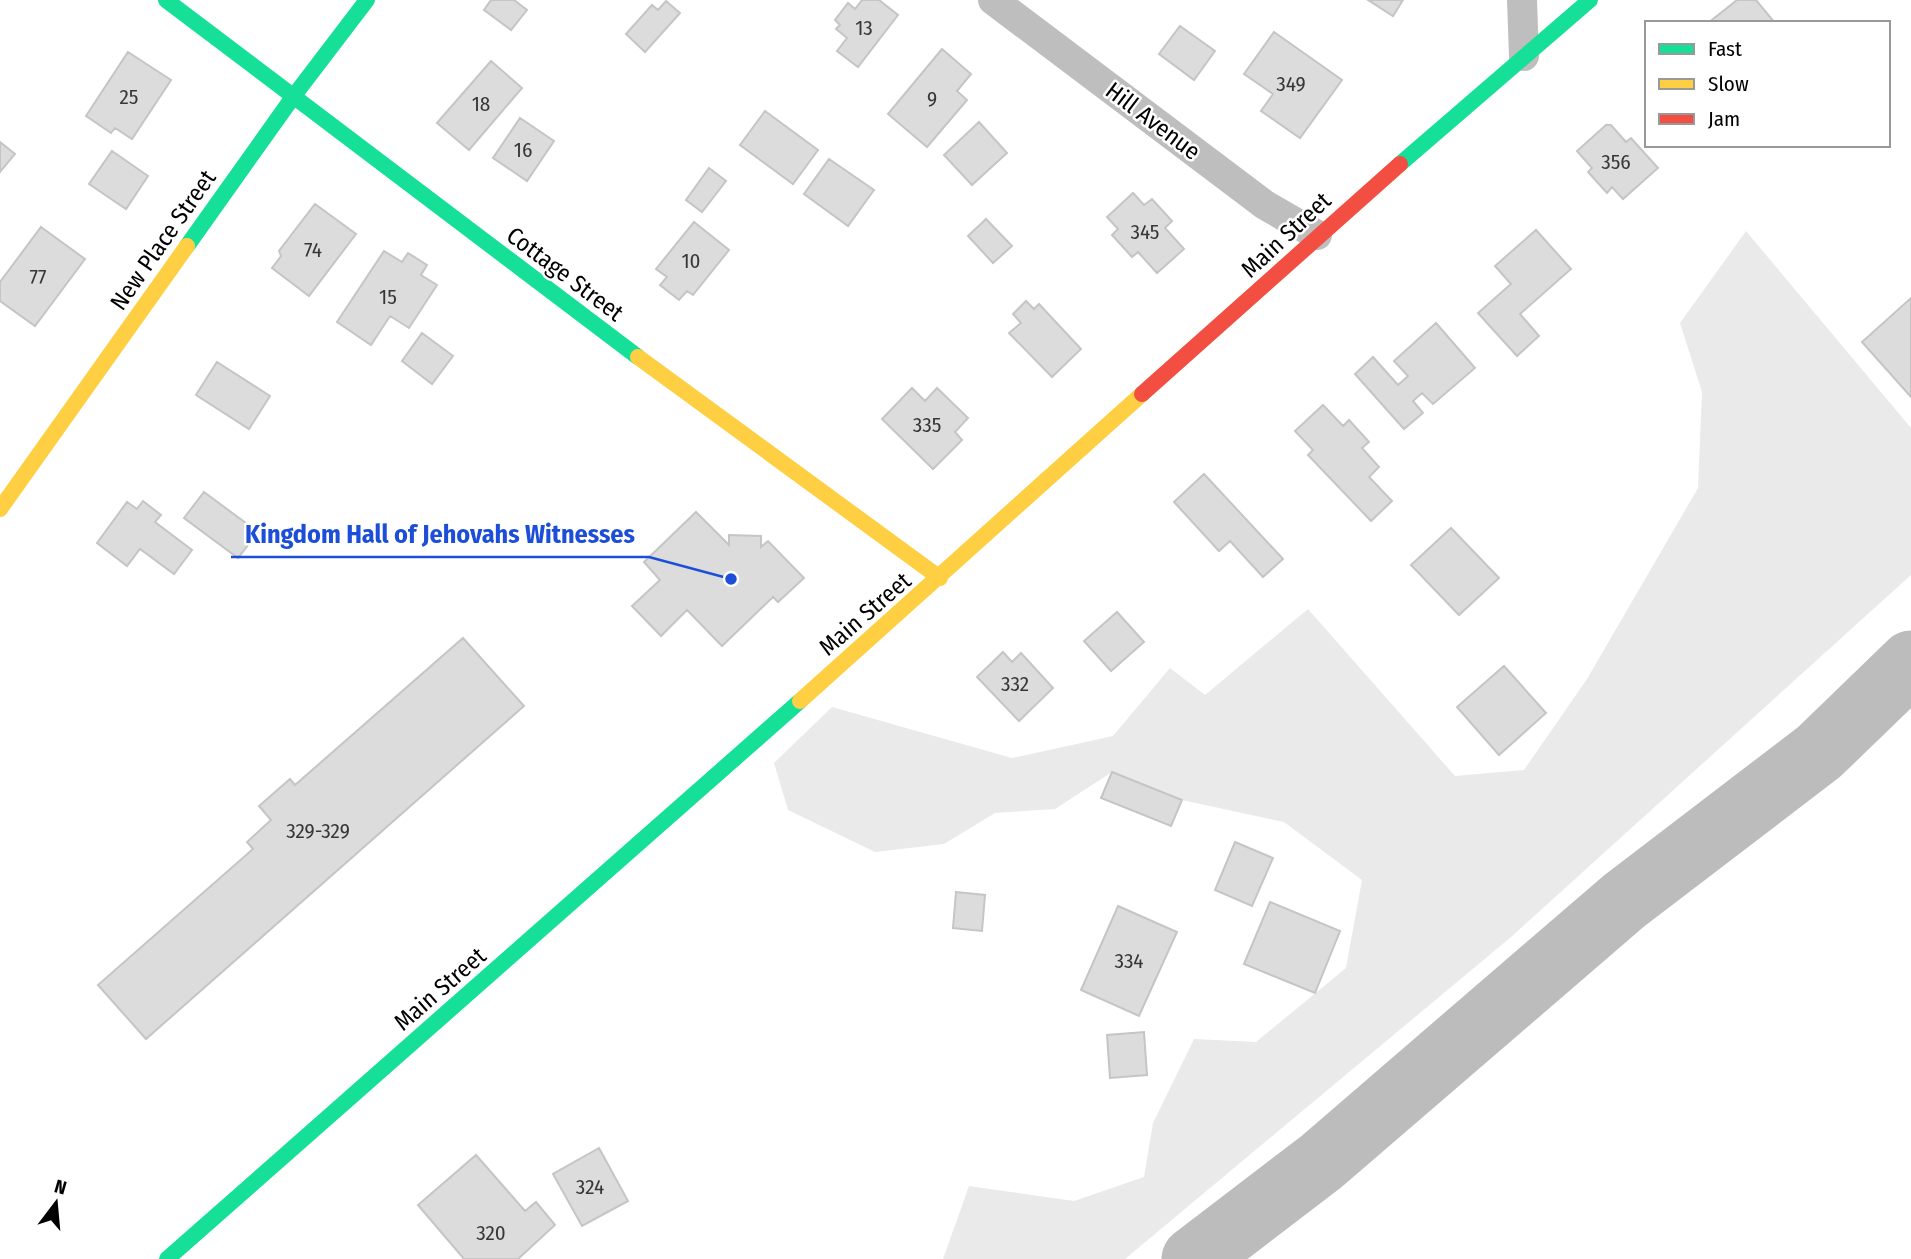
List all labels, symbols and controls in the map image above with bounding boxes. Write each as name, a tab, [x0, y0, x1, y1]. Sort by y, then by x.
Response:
house number: 13	[855, 15, 873, 41]
legend	[1645, 21, 1890, 147]
text: Fast	[1708, 36, 1742, 62]
house number: 349	[1276, 71, 1306, 97]
text: Slow	[1708, 71, 1749, 97]
street label: Hill Avenue	[1100, 76, 1206, 166]
house number: 25	[120, 84, 138, 110]
house number: 9	[927, 86, 937, 112]
house number: 18	[472, 91, 490, 117]
text: Jam	[1708, 106, 1740, 132]
house number: 16	[514, 137, 532, 163]
house number: 356	[1601, 149, 1631, 175]
street label: New Place Street	[104, 165, 222, 315]
street label: Main Street	[1235, 186, 1337, 283]
house number: 345	[1131, 219, 1159, 245]
street label: Cottage Street	[501, 221, 629, 327]
house number: 74	[304, 237, 322, 263]
house number: 10	[681, 248, 701, 274]
house number: 77	[29, 264, 47, 290]
house number: 15	[379, 284, 397, 310]
house number: 335	[913, 412, 941, 438]
callout: Kingdom Hall of Jehovahs Witnesses	[231, 510, 649, 557]
text: Kingdom Hall of Jehovahs Witnesses	[245, 519, 635, 550]
street label: Main Street	[813, 567, 917, 661]
house number: 332	[1001, 671, 1029, 697]
house number: 329-329	[286, 818, 350, 844]
street label: Main Street	[388, 942, 492, 1036]
house number: 334	[1114, 948, 1144, 974]
north arrow	[21, 1168, 91, 1238]
house number: 324	[576, 1174, 604, 1200]
text: N	[52, 1175, 69, 1200]
house number: 320	[476, 1220, 506, 1246]

